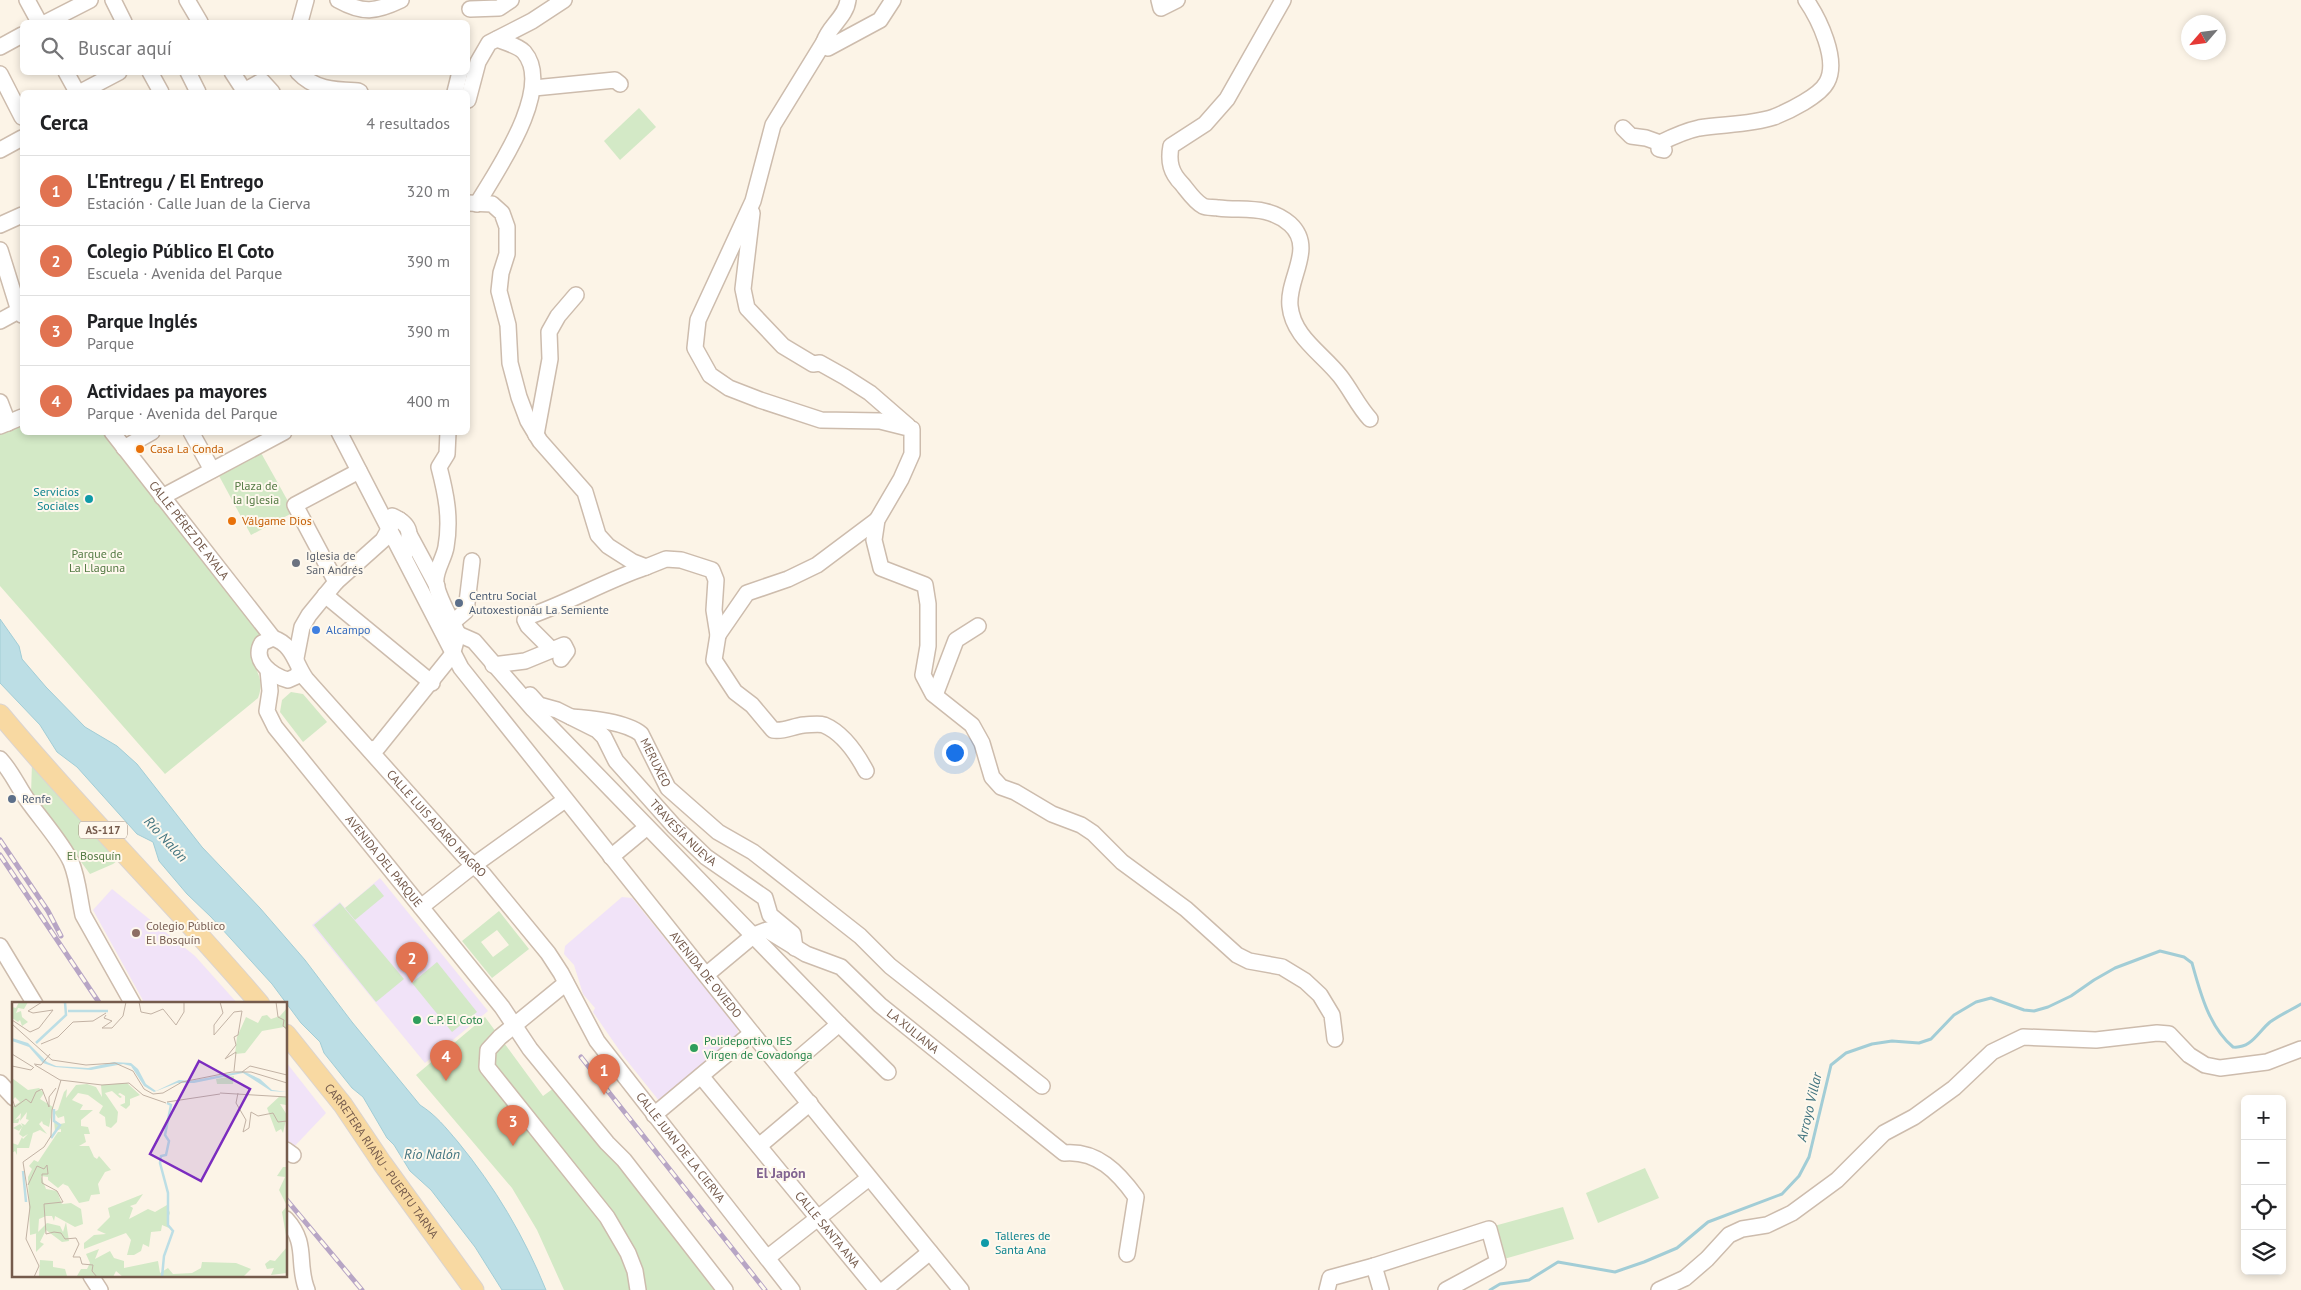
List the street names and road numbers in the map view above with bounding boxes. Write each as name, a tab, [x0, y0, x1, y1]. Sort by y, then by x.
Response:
street label: CALLE PÉREZ DE AYALA	[146, 478, 233, 583]
street label: MERUXEO	[637, 735, 674, 790]
street label: CALLE LUIS ADARO MAGRO	[384, 767, 490, 880]
street label: TRAVESÍA NUEVA	[647, 796, 720, 869]
street label: AVENIDA DEL PARQUE	[342, 812, 426, 910]
road number: AS-117	[79, 822, 127, 838]
street label: AVENIDA DE OVIEDO	[667, 928, 745, 1021]
street label: LA XULIANA	[884, 1005, 942, 1056]
street label: CARRETERA RIAÑU - PUERTU TARNA	[322, 1080, 442, 1241]
street label: CALLE JUAN DE LA CIERVA	[633, 1089, 728, 1205]
street label: CALLE SANTA ANA	[792, 1188, 864, 1271]

